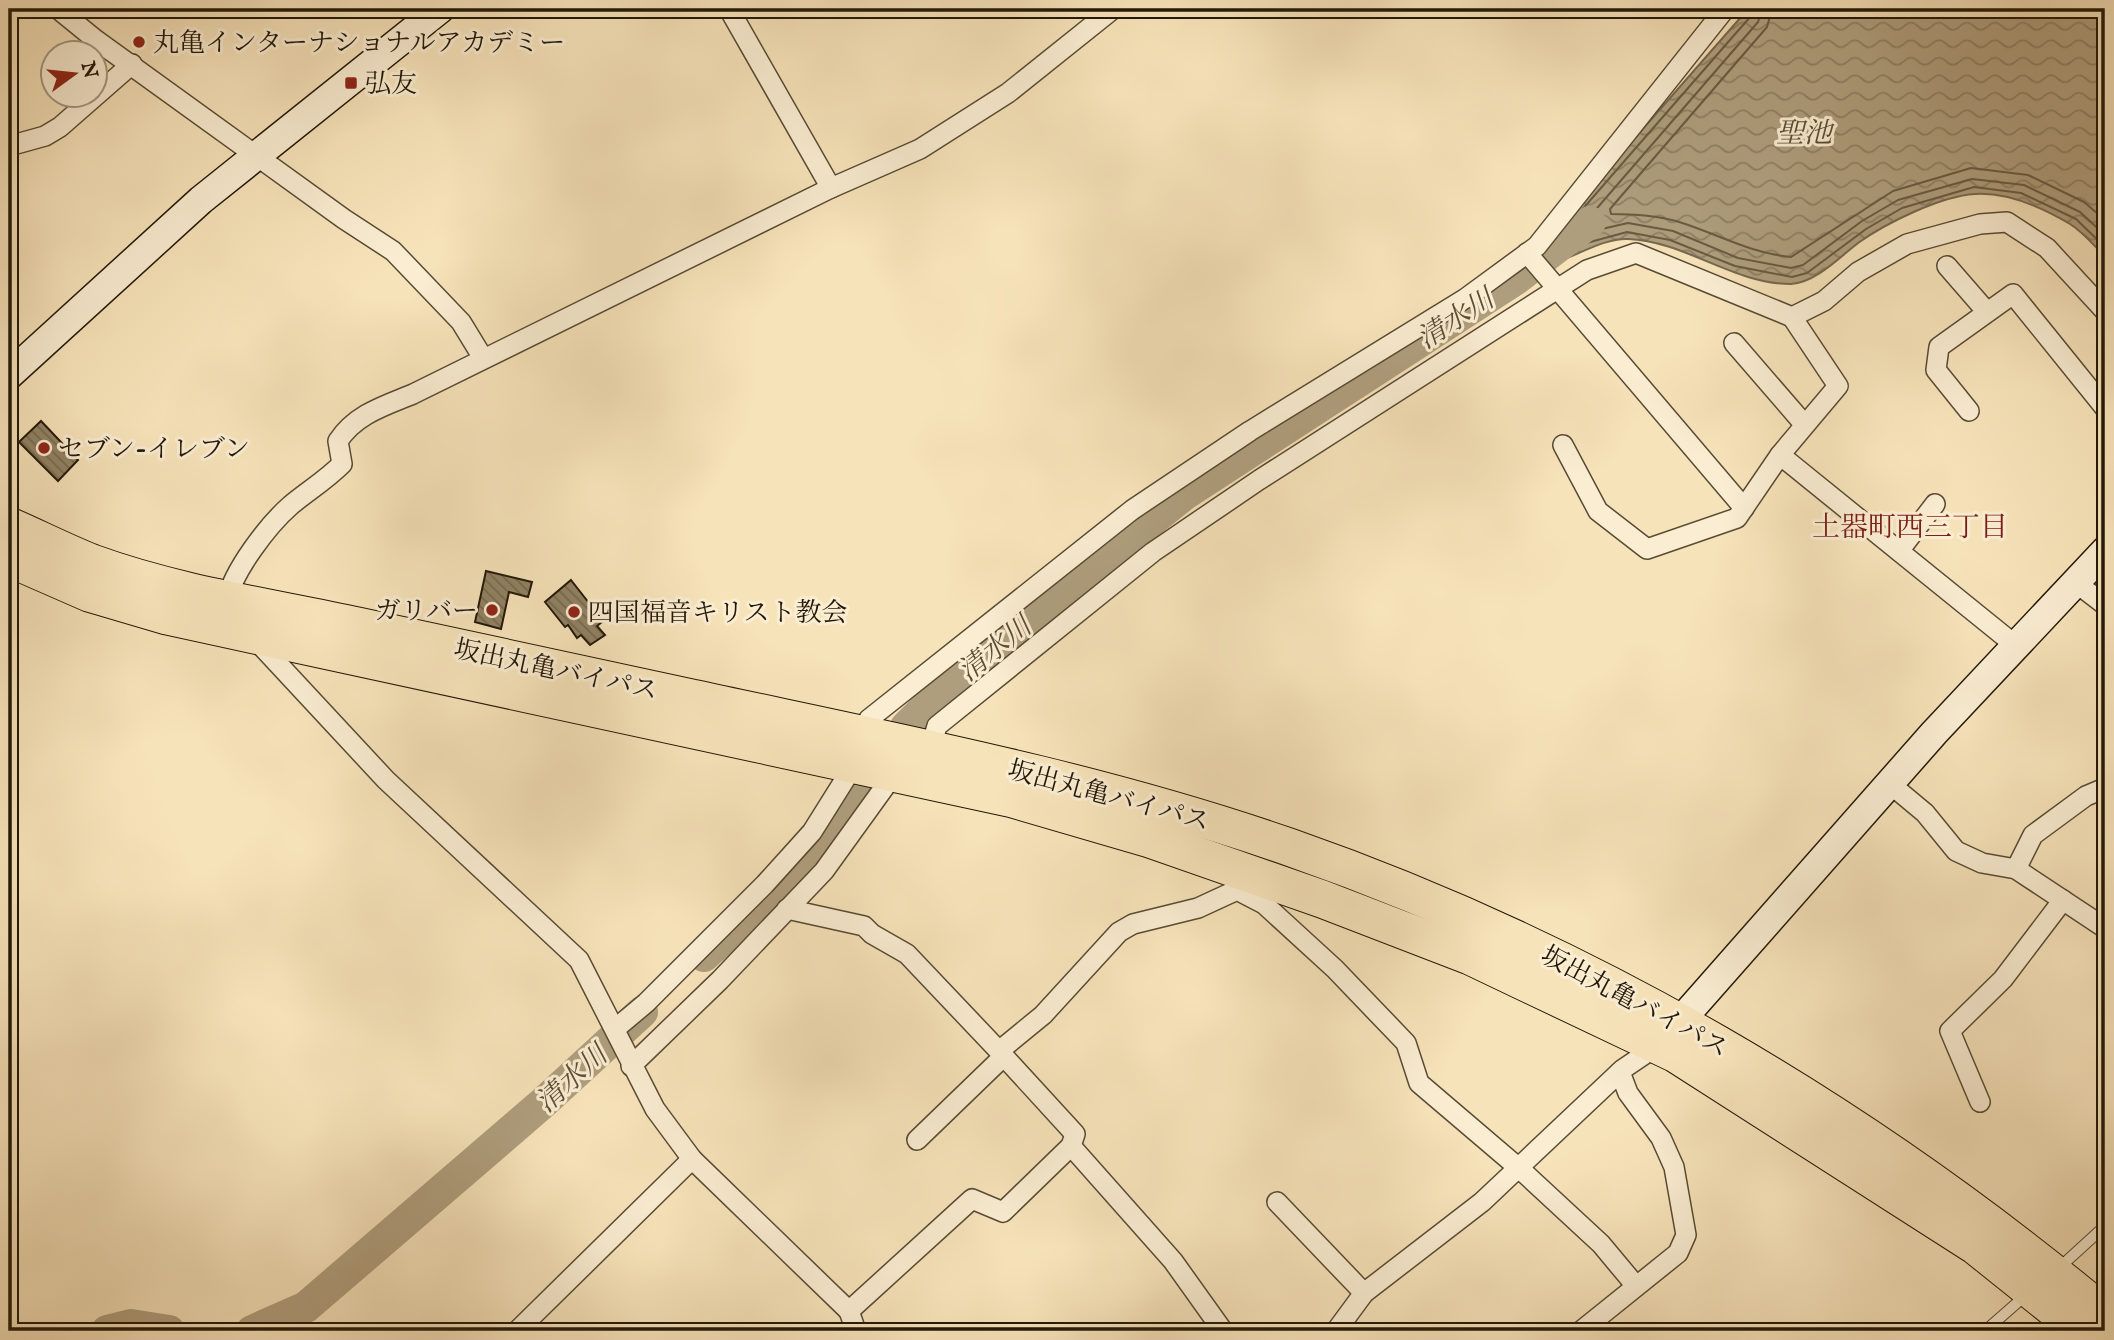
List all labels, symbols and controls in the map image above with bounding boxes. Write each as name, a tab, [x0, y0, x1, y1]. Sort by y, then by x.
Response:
place label: 丸亀インターナショナルアカデミー	[153, 27, 565, 60]
marker: 丸亀インターナショナルアカデミー	[131, 34, 147, 50]
north arrow	[38, 38, 108, 108]
text: N	[75, 58, 102, 82]
place label: 弘友	[365, 68, 417, 101]
marker: 弘友	[343, 75, 359, 91]
water label: 聖池	[1776, 117, 1835, 152]
water label: 清水川	[1412, 281, 1504, 358]
place label: セブン-イレブン	[58, 433, 250, 466]
marker: セブン-イレブン	[36, 440, 52, 456]
district label: 土器町西三丁目	[1812, 511, 2008, 546]
place label: ガリバー	[375, 595, 478, 628]
place label: 四国福音キリスト教会	[588, 597, 847, 630]
marker: ガリバー	[484, 602, 500, 618]
marker: 四国福音キリスト教会	[566, 604, 582, 620]
water label: 清水川	[952, 608, 1042, 690]
street label: 坂出丸亀バイパス	[451, 633, 661, 708]
street label: 坂出丸亀バイパス	[1004, 754, 1213, 839]
street label: 坂出丸亀バイパス	[1535, 939, 1734, 1066]
water label: 清水川	[530, 1037, 618, 1121]

